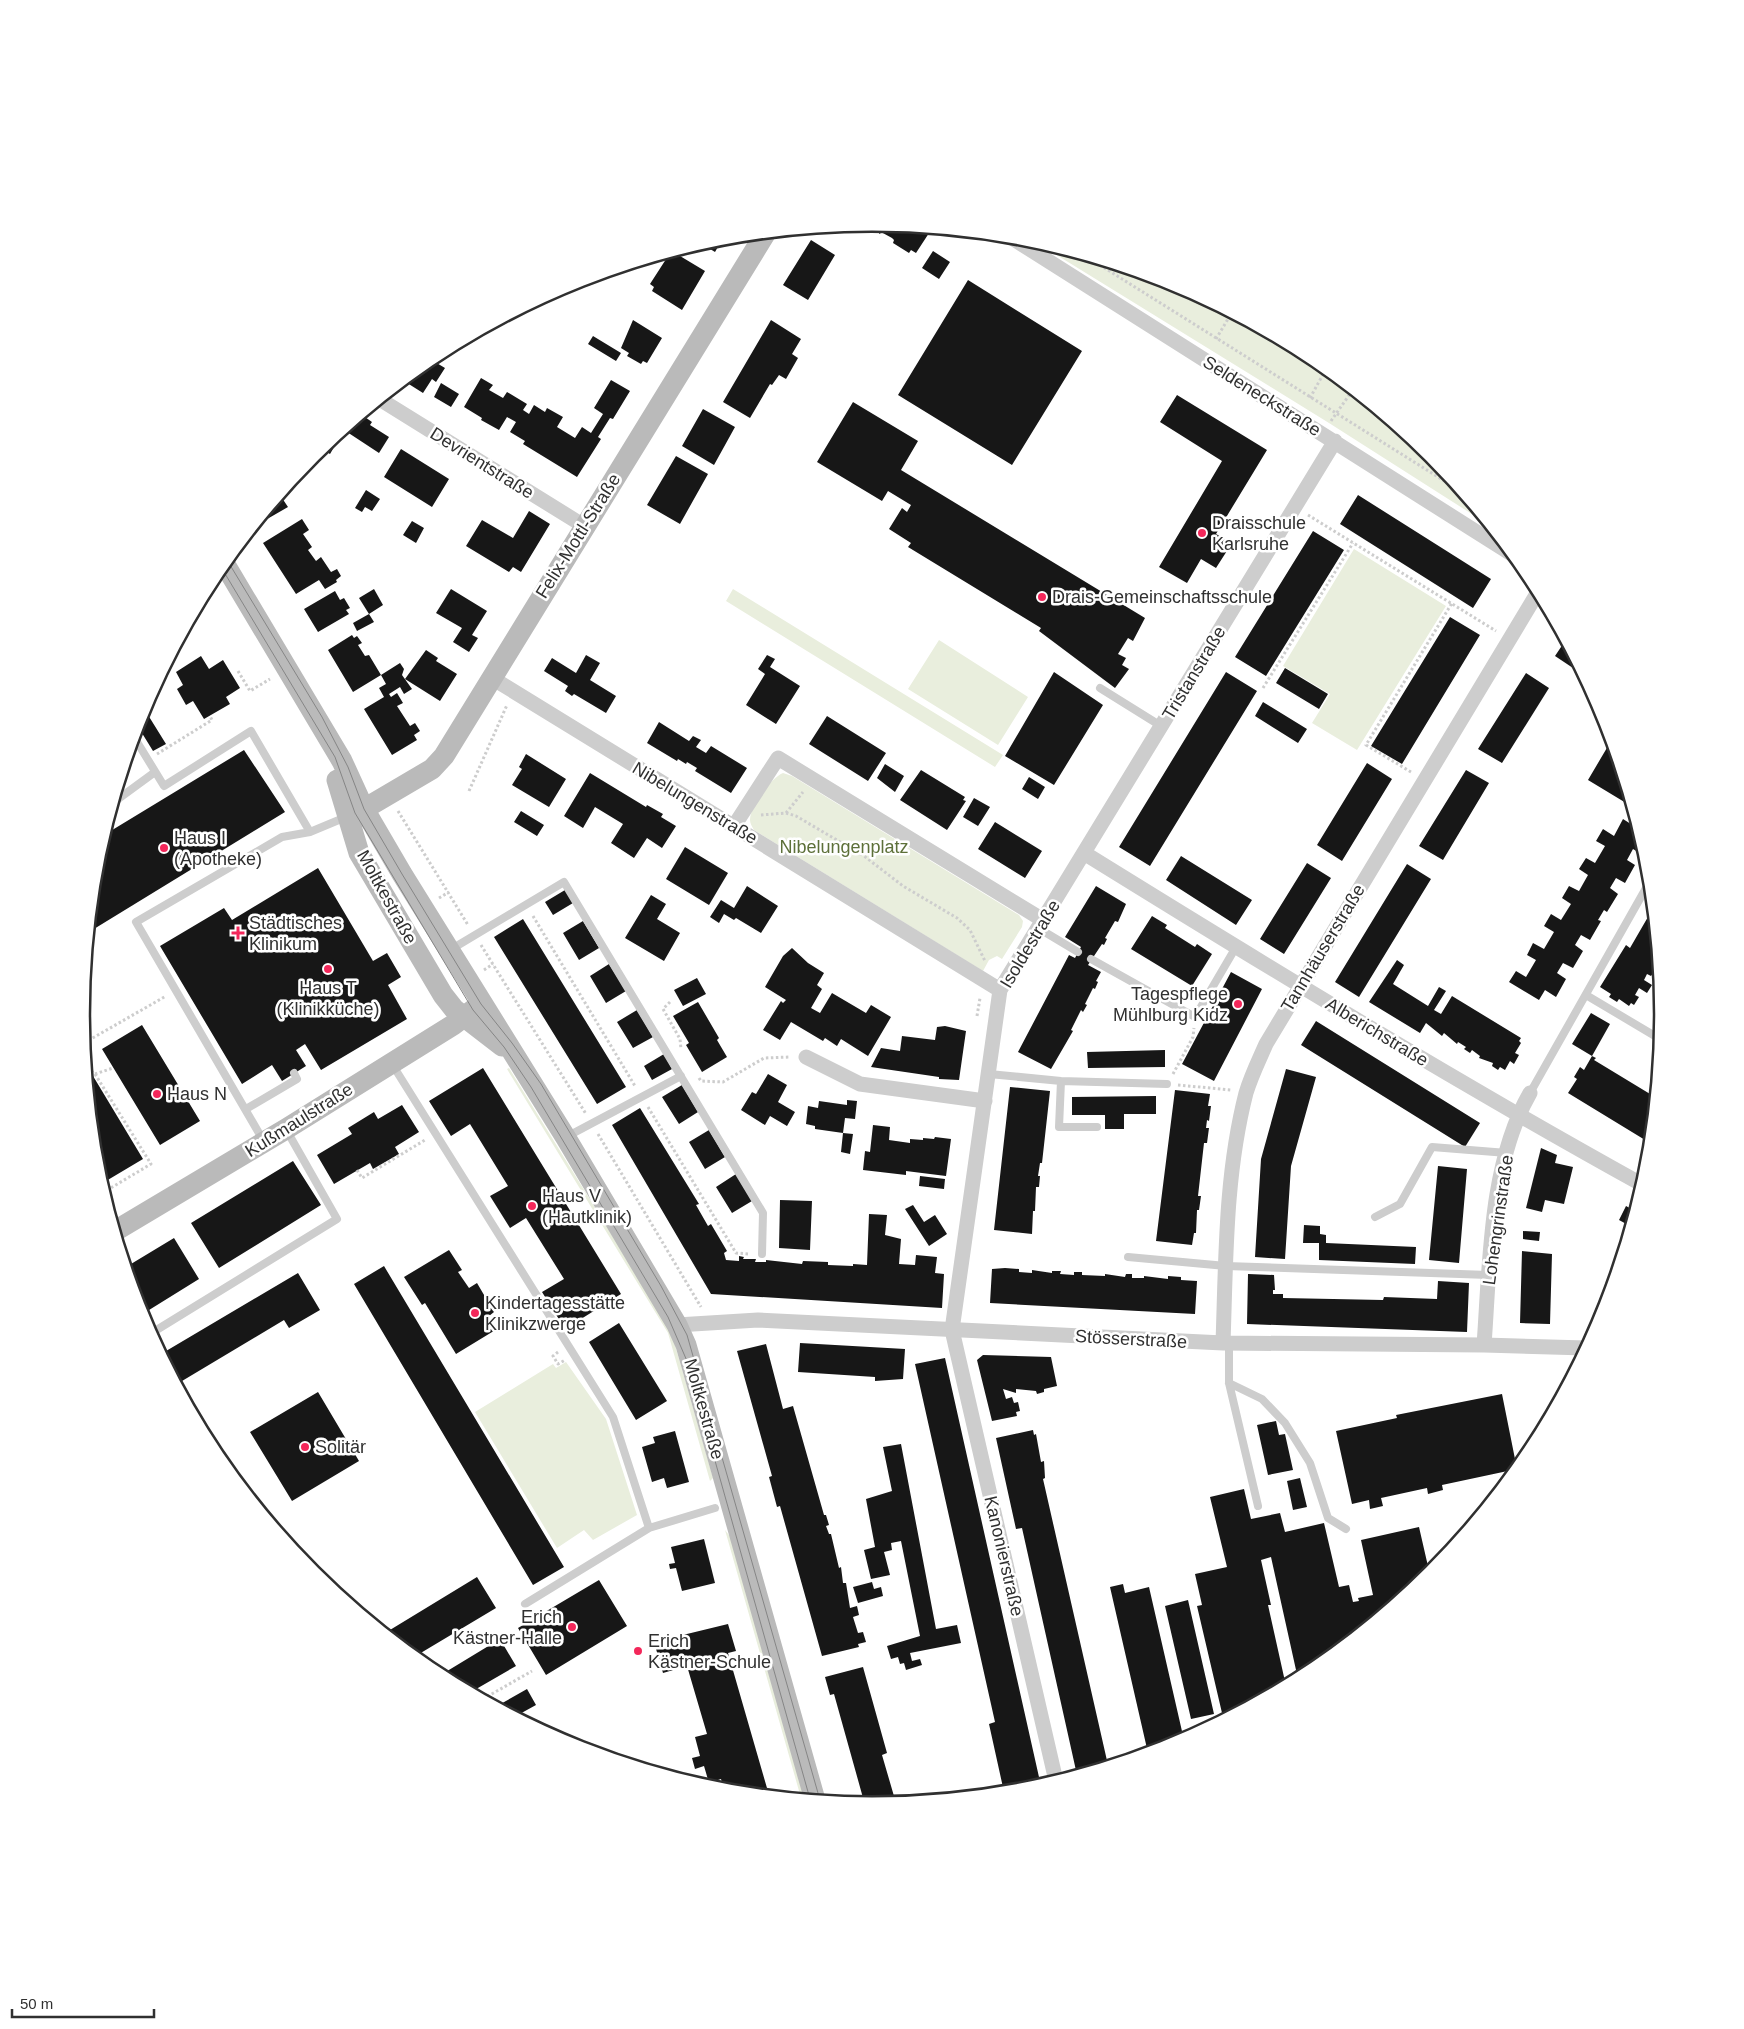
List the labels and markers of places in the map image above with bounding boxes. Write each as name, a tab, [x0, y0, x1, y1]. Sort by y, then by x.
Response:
place label: Draisschule Karlsruhe	[1212, 513, 1306, 554]
marker: Draisschule Karlsruhe	[1196, 527, 1208, 539]
place label: Drais-Gemeinschaftsschule	[1052, 587, 1272, 607]
marker: Drais-Gemeinschaftsschule	[1036, 591, 1048, 603]
place label: Haus I (Apotheke)	[174, 828, 262, 869]
marker: Haus I (Apotheke)	[158, 842, 170, 854]
place label: Städtisches Klinikum	[249, 913, 342, 954]
marker: Städtisches Klinikum	[231, 926, 245, 940]
marker: Haus T (Klinikküche)	[322, 963, 334, 975]
place label: Haus T (Klinikküche)	[276, 978, 380, 1019]
place label: Tagespflege Mühlburg Kidz	[1113, 984, 1228, 1025]
marker: Tagespflege Mühlburg Kidz	[1232, 998, 1244, 1010]
place label: Haus N	[167, 1084, 227, 1104]
marker: Haus N	[151, 1088, 163, 1100]
place label: Haus V (Hautklinik)	[542, 1186, 632, 1227]
marker: Haus V (Hautklinik)	[526, 1200, 538, 1212]
place label: Kindertagesstätte Klinikzwerge	[485, 1293, 625, 1334]
marker: Kindertagesstätte Klinikzwerge	[469, 1307, 481, 1319]
place label: Solitär	[315, 1437, 366, 1457]
marker: Solitär	[299, 1441, 311, 1453]
place label: Erich Kästner-Halle	[453, 1607, 562, 1648]
marker: Erich Kästner-Halle	[566, 1621, 578, 1633]
place label: Erich Kästner-Schule	[648, 1631, 771, 1672]
marker: Erich Kästner-Schule	[632, 1645, 644, 1657]

